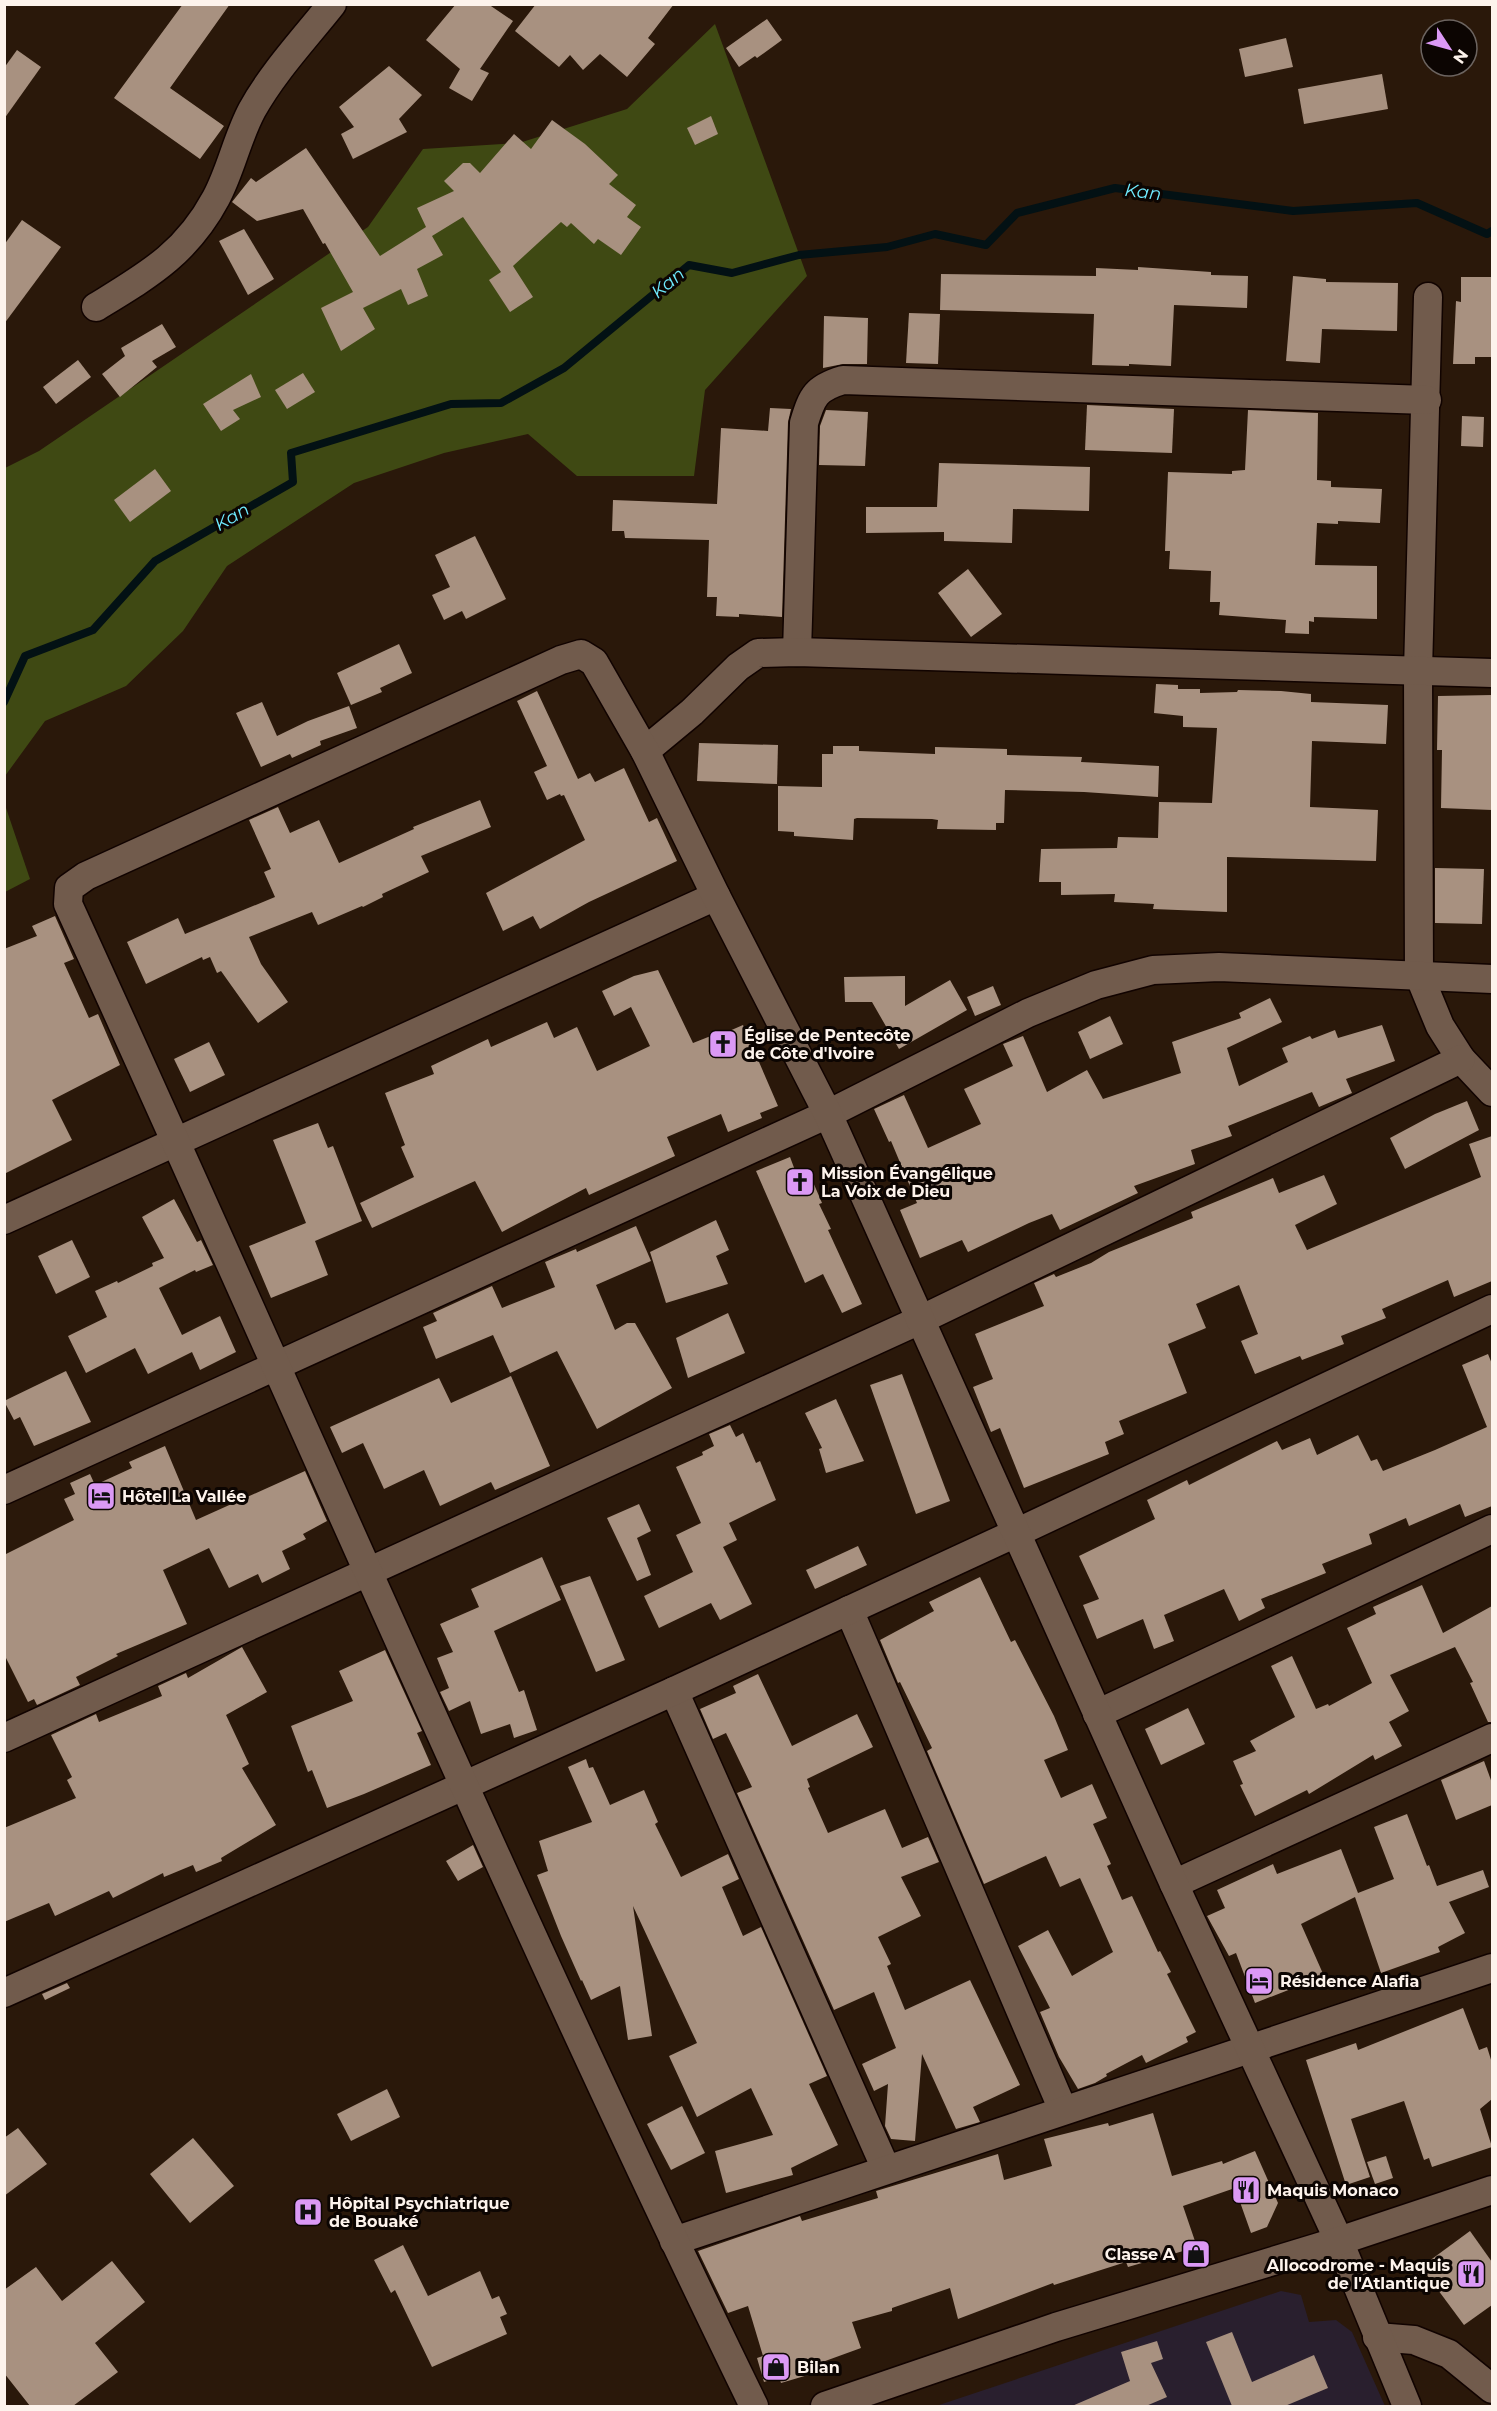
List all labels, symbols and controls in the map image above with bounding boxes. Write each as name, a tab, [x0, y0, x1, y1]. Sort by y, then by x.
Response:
north arrow	[1419, 18, 1479, 78]
text: N	[1449, 46, 1472, 67]
water label: Kan	[1123, 179, 1163, 205]
water label: Kan	[647, 263, 689, 303]
water label: Kan	[211, 498, 253, 536]
place label: Église de Pentecôte de Côte d'Ivoire	[744, 1026, 910, 1063]
church icon: Église de Pentecôte de Côte d'Ivoire	[707, 1028, 739, 1060]
place label: Mission Évangélique La Voix de Dieu	[821, 1164, 993, 1201]
church icon: Mission Évangélique La Voix de Dieu	[784, 1166, 816, 1198]
hotel icon: Hôtel La Vallée	[85, 1480, 117, 1512]
place label: Hôtel La Vallée	[122, 1487, 246, 1506]
hotel icon: Résidence Alafia	[1243, 1965, 1275, 1997]
place label: Résidence Alafia	[1280, 1972, 1419, 1991]
restaurant icon: Maquis Monaco	[1230, 2174, 1262, 2206]
place label: Maquis Monaco	[1267, 2181, 1399, 2200]
place label: Hôpital Psychiatrique de Bouaké	[329, 2194, 510, 2231]
hospital icon: Hôpital Psychiatrique de Bouaké	[292, 2196, 324, 2228]
shop icon: Classe A	[1180, 2238, 1212, 2270]
place label: Classe A	[1105, 2245, 1176, 2264]
place label: Allocodrome - Maquis de l'Atlantique	[1266, 2256, 1450, 2293]
restaurant icon: Allocodrome - Maquis de l'Atlantique	[1455, 2258, 1487, 2290]
shop icon: Bilan	[760, 2351, 792, 2383]
place label: Bilan	[797, 2358, 840, 2377]

